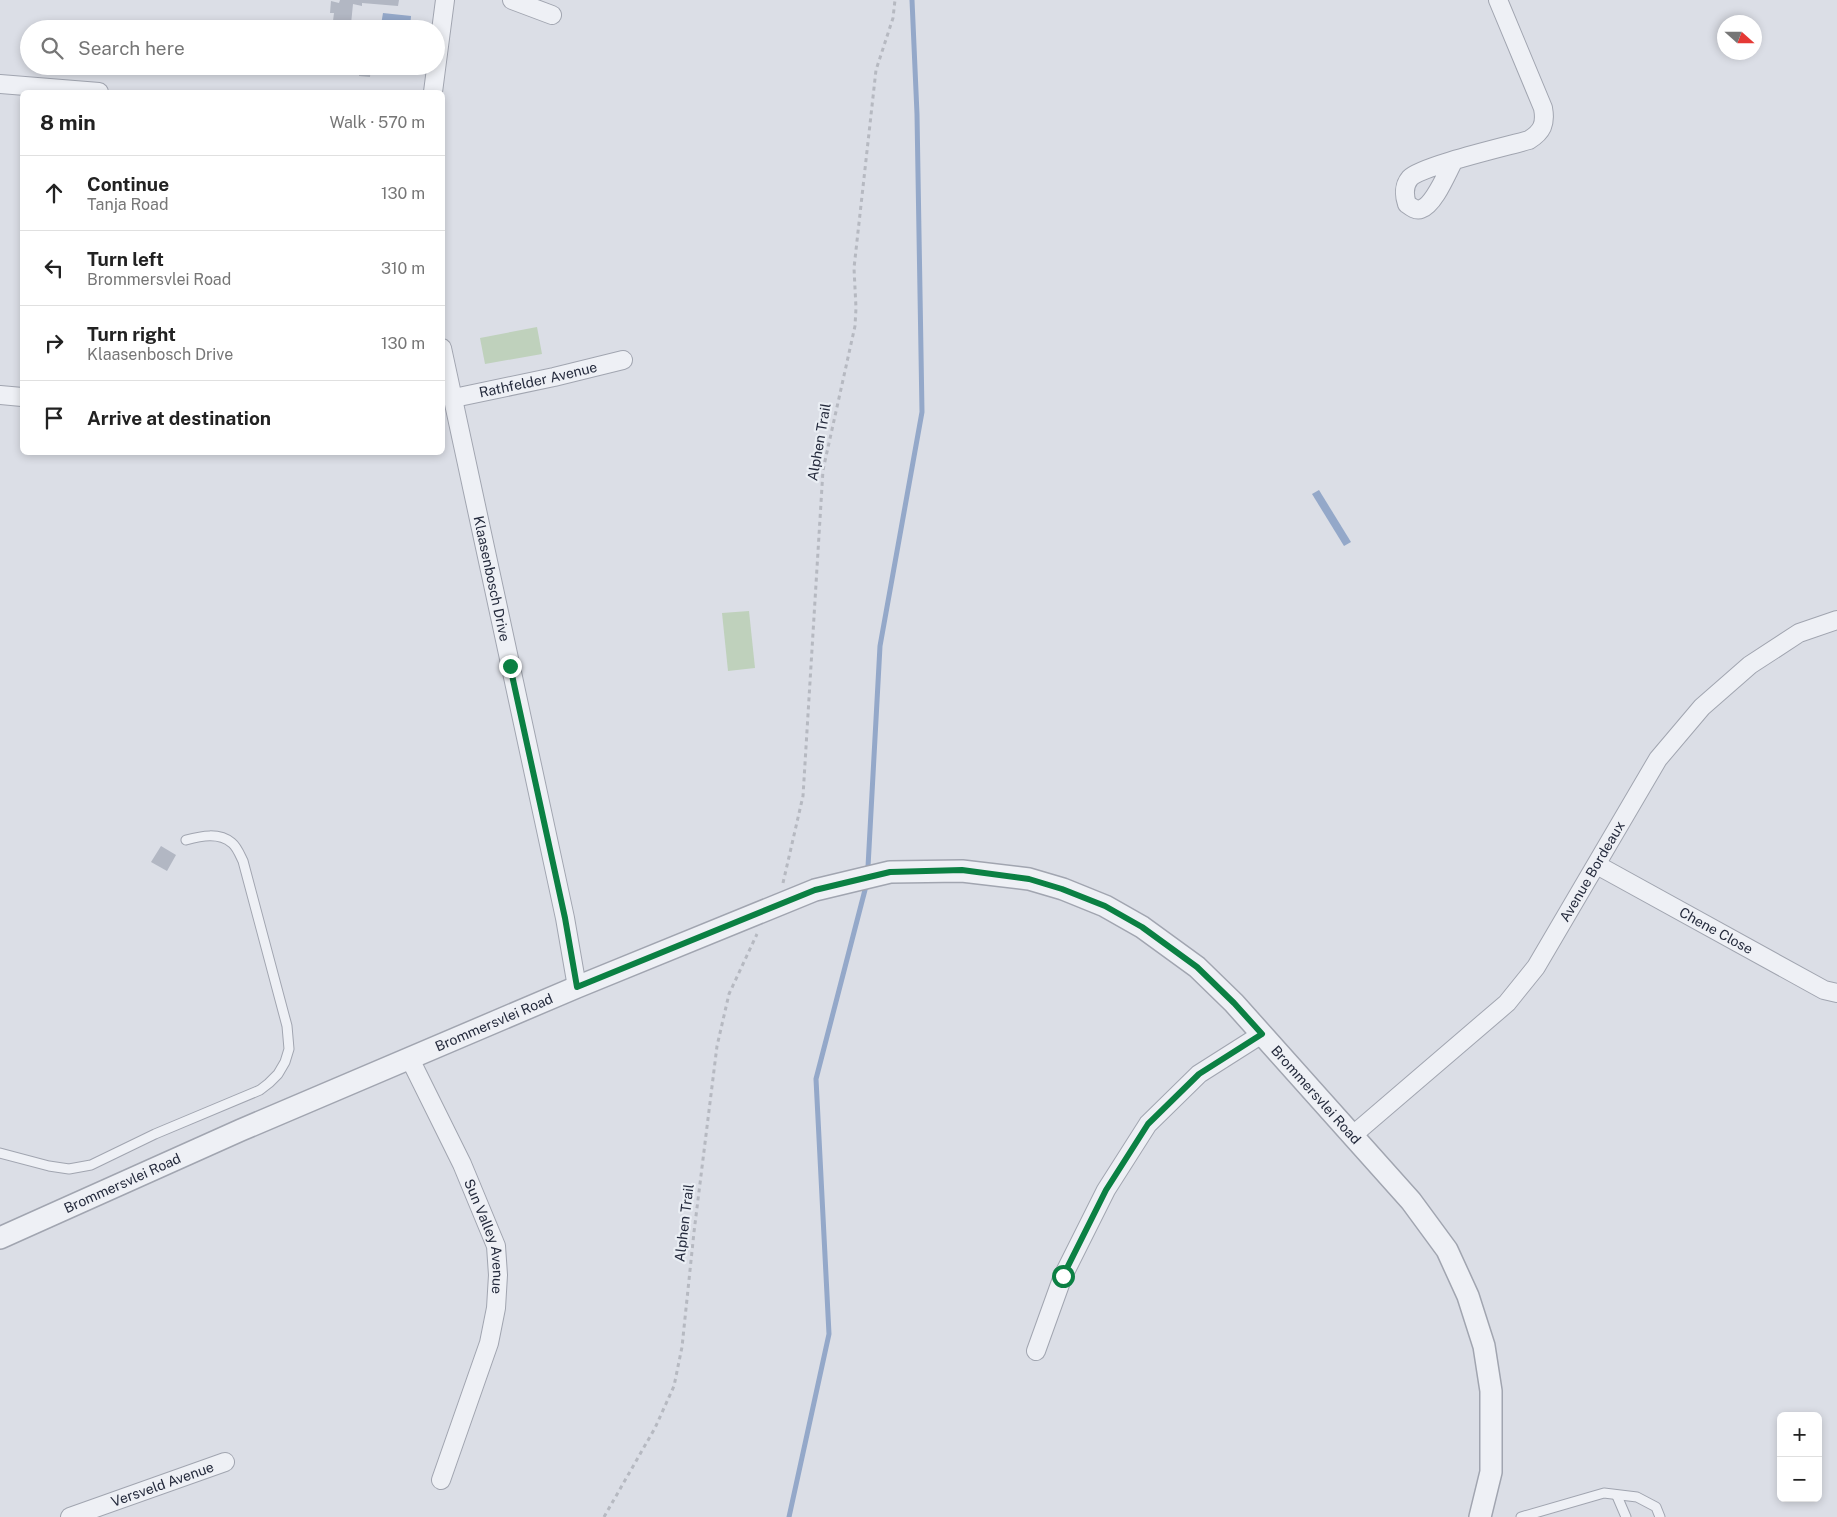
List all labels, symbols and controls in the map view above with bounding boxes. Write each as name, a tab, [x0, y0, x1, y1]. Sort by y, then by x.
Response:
north arrow	[1717, 15, 1762, 60]
search box	[20, 20, 445, 75]
icon: search	[38, 34, 66, 62]
text: Search here	[78, 37, 185, 59]
text: 8 min	[40, 110, 96, 135]
text: Walk · 570 m	[329, 113, 425, 132]
text: Continue	[87, 173, 169, 195]
icon: ahead	[40, 179, 68, 207]
text: 130 m	[381, 184, 425, 203]
text: Tanja Road	[87, 195, 168, 214]
text: Turn left	[87, 248, 164, 270]
icon: left	[40, 254, 68, 282]
text: 310 m	[381, 259, 425, 278]
text: Brommersvlei Road	[87, 270, 231, 289]
text: Turn right	[87, 323, 176, 345]
icon: right	[40, 329, 68, 357]
text: 130 m	[381, 334, 425, 353]
text: Klaasenbosch Drive	[87, 345, 233, 364]
street label: Rathfelder Avenue	[477, 359, 599, 401]
street label: Alphen Trail	[804, 402, 834, 482]
icon: arrive	[40, 404, 68, 432]
text: Arrive at destination	[87, 407, 271, 429]
street label: Klaasenbosch Drive	[470, 514, 513, 643]
route end	[499, 655, 522, 678]
street label: Avenue Bordeaux	[1556, 818, 1628, 925]
street label: Chene Close	[1677, 904, 1756, 957]
street label: Brommersvlei Road	[433, 990, 555, 1054]
street label: Brommersvlei Road	[1268, 1042, 1364, 1147]
street label: Brommersvlei Road	[61, 1150, 183, 1216]
street label: Sun Valley Avenue	[461, 1176, 506, 1295]
street label: Alphen Trail	[671, 1183, 697, 1263]
route start	[1052, 1265, 1075, 1288]
map controls	[1777, 1412, 1822, 1502]
button: +	[1777, 1412, 1822, 1457]
button: −	[1777, 1457, 1822, 1502]
street label: Versveld Avenue	[109, 1459, 216, 1510]

